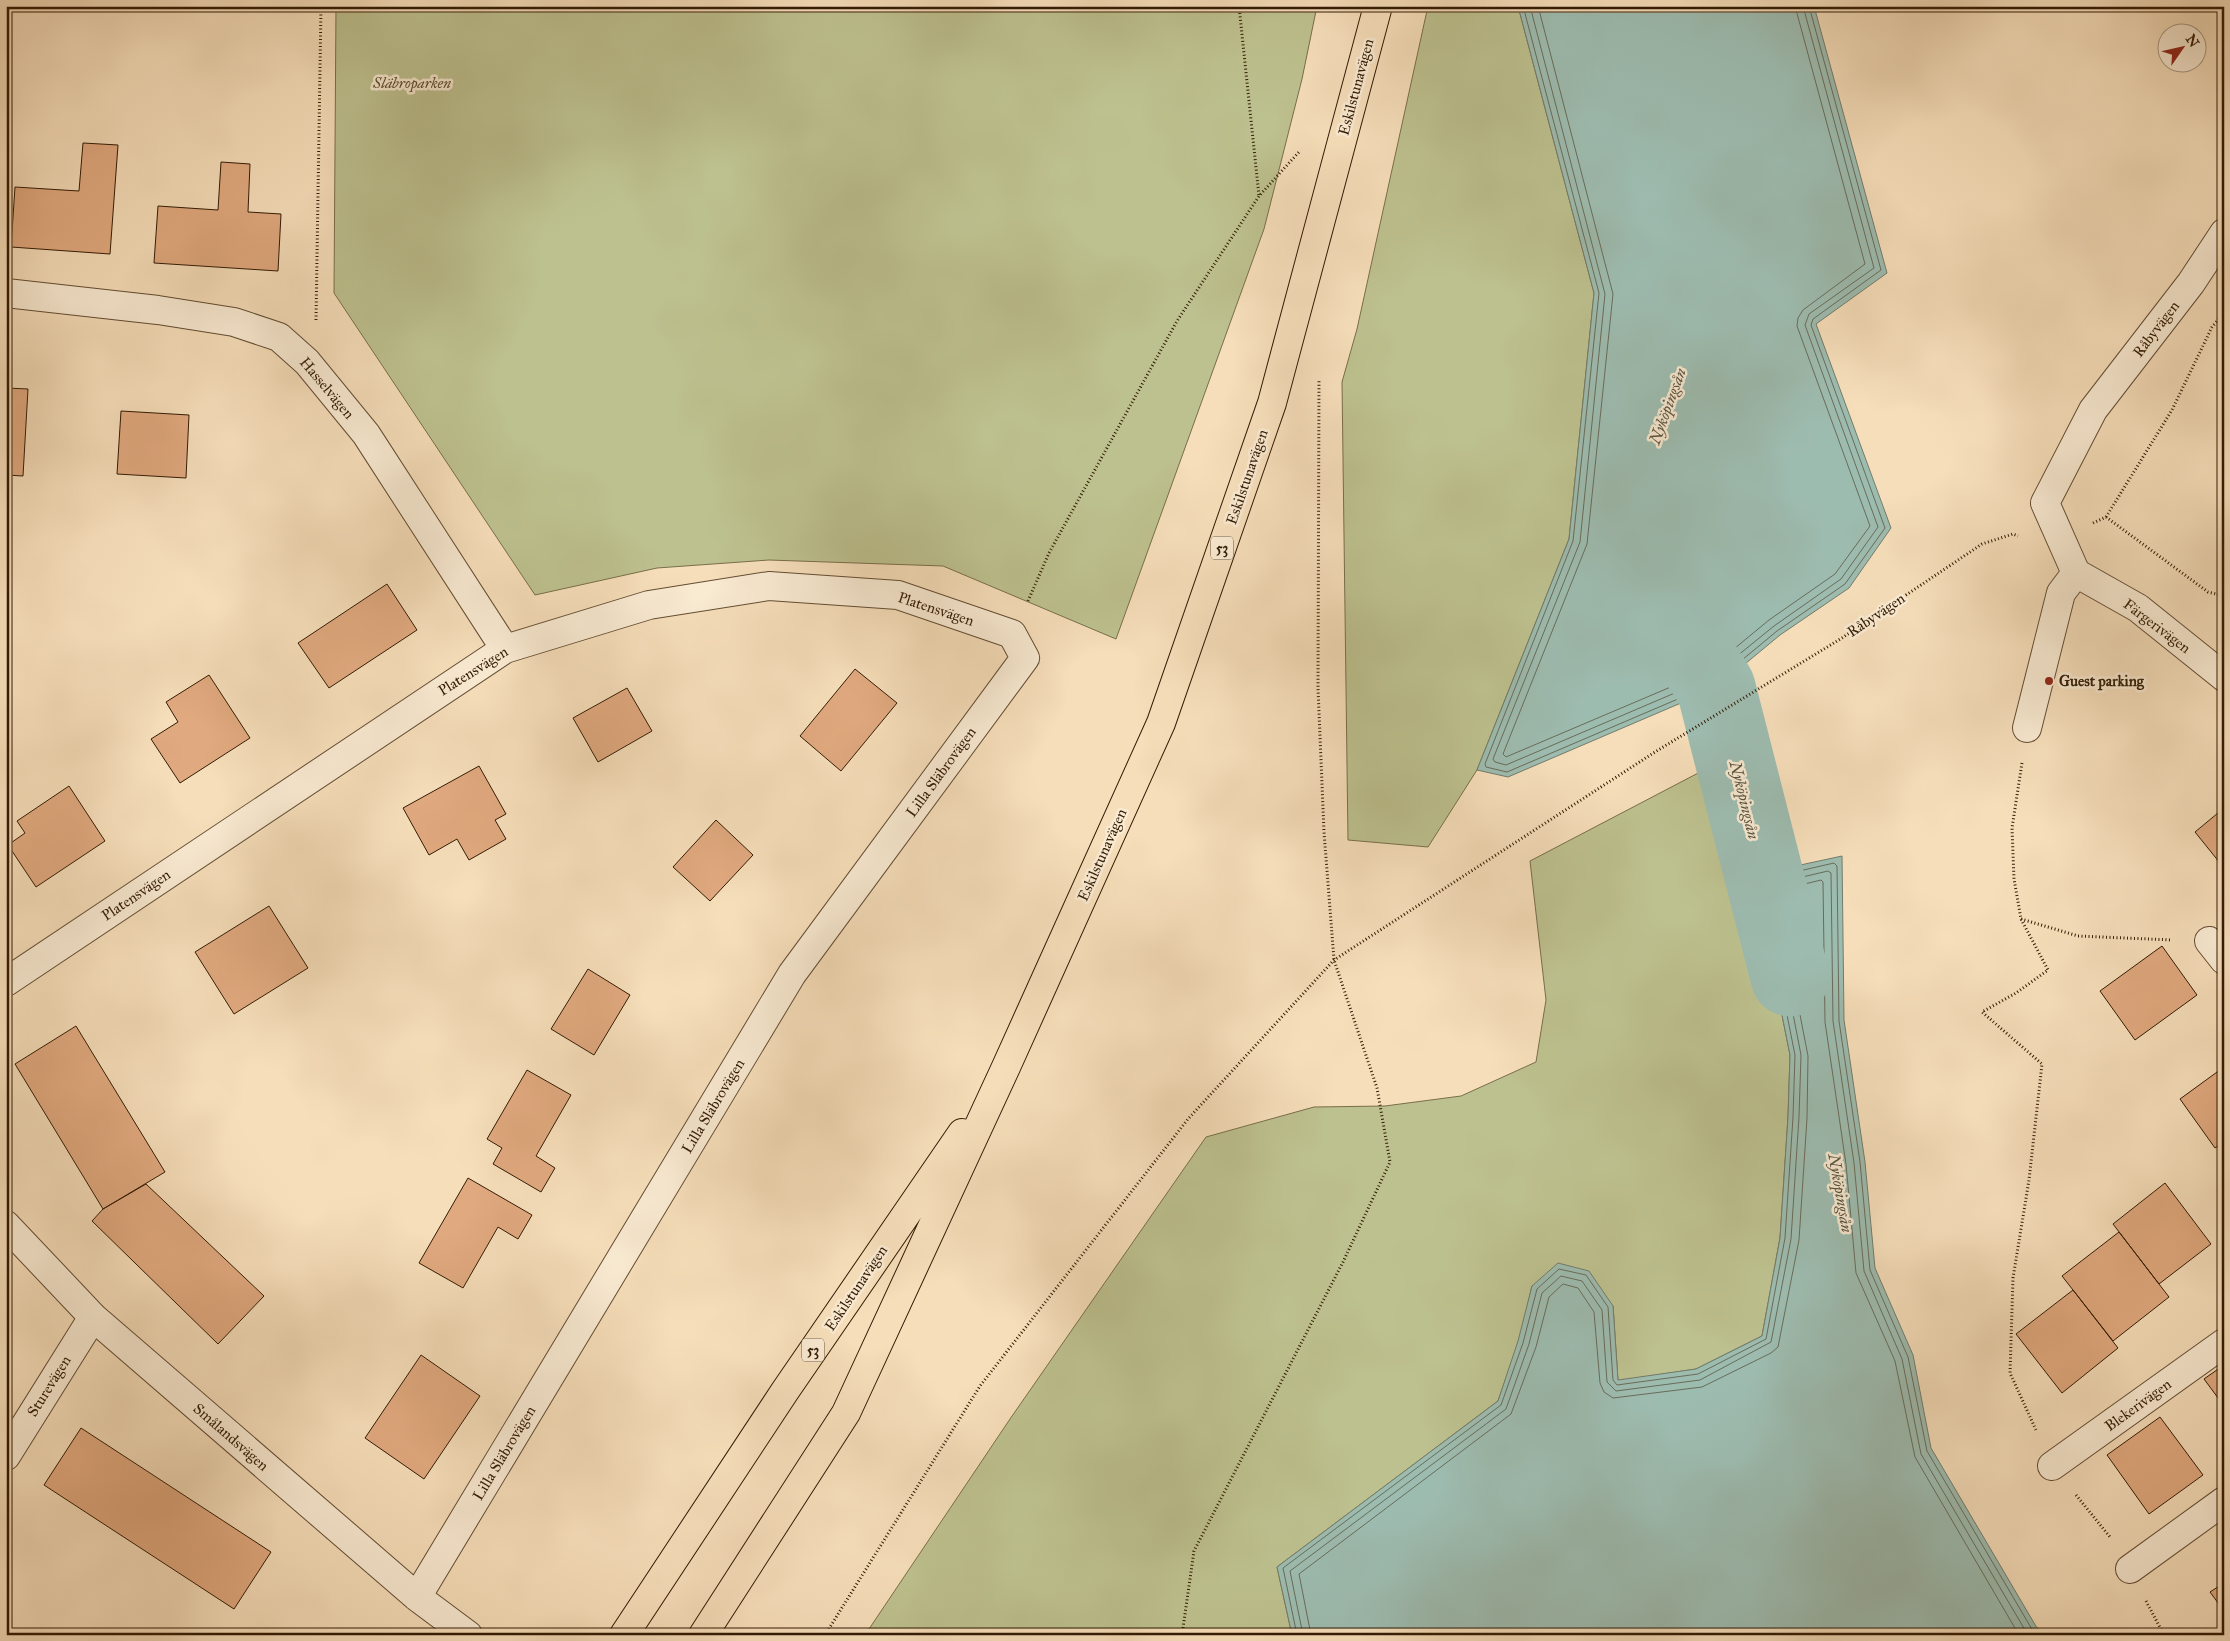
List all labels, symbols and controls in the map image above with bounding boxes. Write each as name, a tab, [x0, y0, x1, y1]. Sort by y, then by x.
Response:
north arrow	[2158, 22, 2208, 72]
text: N	[2182, 31, 2203, 51]
street label: Eskilstunavägen	[1334, 37, 1378, 137]
park label: Släbroparken	[372, 74, 451, 93]
street label: Råbyvägen	[2129, 297, 2183, 361]
street label: Hasselvägen	[296, 353, 358, 423]
water label: Nyköpingsån	[1645, 365, 1691, 448]
street label: Eskilstunavägen	[1222, 427, 1272, 527]
road number: 53	[1211, 536, 1233, 560]
street label: Platensvägen	[896, 588, 976, 630]
street label: Råbyvägen	[1844, 589, 1908, 641]
street label: Färgerivägen	[2120, 595, 2194, 657]
street label: Platensvägen	[435, 642, 511, 700]
place label: Guest parking	[2059, 672, 2145, 691]
marker: Guest parking	[2043, 675, 2055, 687]
street label: Lilla Släbrovägen	[902, 723, 980, 821]
water label: Nyköpingsån	[1724, 758, 1764, 842]
street label: Eskilstunavägen	[1074, 806, 1130, 904]
street label: Platensvägen	[98, 865, 174, 925]
street label: Lilla Släbrovägen	[678, 1055, 748, 1157]
water label: Nyköpingsån	[1823, 1151, 1857, 1235]
street label: Eskilstunavägen	[821, 1242, 891, 1334]
road number: 53	[802, 1338, 824, 1362]
street label: Sturevägen	[23, 1352, 75, 1420]
street label: Blekerivägen	[2101, 1375, 2175, 1435]
street label: Smålandsvägen	[190, 1399, 272, 1475]
street label: Lilla Släbrovägen	[469, 1402, 539, 1504]

